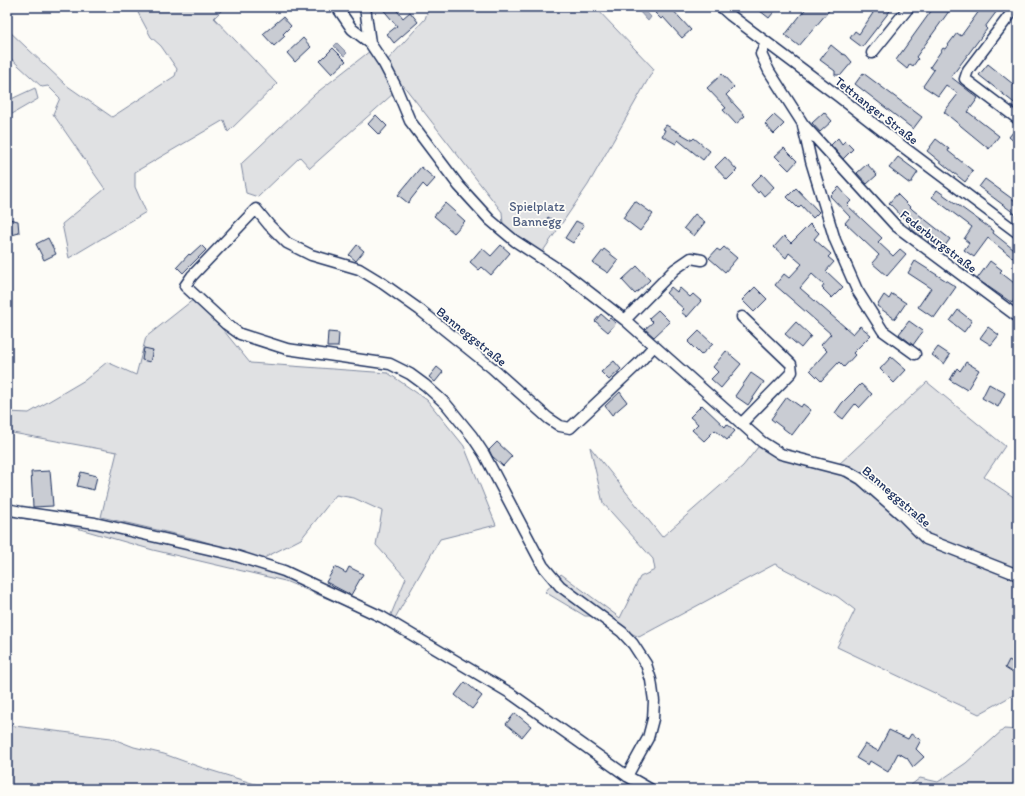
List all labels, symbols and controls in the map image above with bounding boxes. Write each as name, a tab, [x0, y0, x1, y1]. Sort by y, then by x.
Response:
street label: Tettnanger Straße	[832, 73, 921, 148]
park label: Spielplatz Bannegg	[509, 199, 565, 229]
street label: Federburgstraße	[897, 207, 980, 276]
street label: Banneggstraße	[434, 304, 510, 369]
street label: Banneggstraße	[859, 463, 934, 530]

